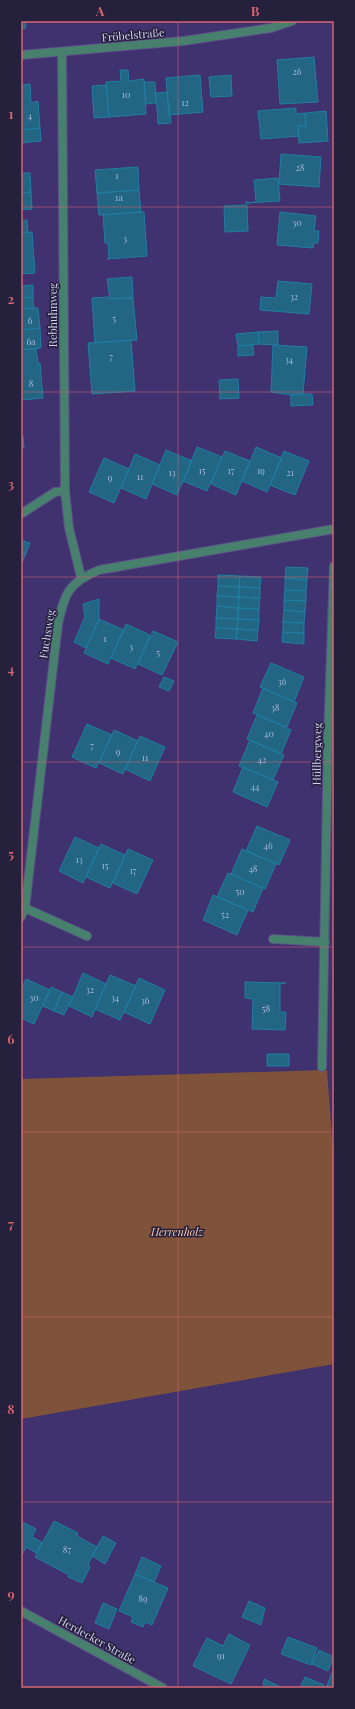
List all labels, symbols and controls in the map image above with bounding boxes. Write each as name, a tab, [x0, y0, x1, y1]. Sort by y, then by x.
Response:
text: A	[95, 2, 105, 19]
text: B	[251, 2, 260, 19]
street label: Fröbelstraße	[101, 24, 165, 45]
house number: 26	[293, 65, 302, 77]
house number: 10	[122, 88, 130, 100]
house number: 12	[181, 96, 189, 108]
text: 1	[9, 105, 14, 122]
house number: 4	[28, 109, 33, 121]
house number: 28	[296, 161, 305, 173]
house number: 1	[115, 169, 119, 181]
house number: 1a	[115, 191, 123, 203]
house number: 30	[292, 216, 302, 228]
house number: 3	[123, 232, 127, 244]
street label: Rebhuhnweg	[45, 283, 60, 347]
text: 2	[8, 290, 15, 307]
house number: 32	[290, 290, 298, 302]
house number: 5	[112, 312, 116, 324]
house number: 6	[28, 314, 33, 326]
house number: 6a	[26, 335, 36, 347]
house number: 7	[109, 350, 113, 362]
house number: 34	[285, 353, 294, 365]
house number: 8	[29, 377, 34, 389]
house number: 15	[199, 464, 206, 476]
house number: 17	[228, 464, 235, 476]
house number: 19	[257, 464, 265, 476]
house number: 13	[168, 466, 176, 478]
house number: 21	[286, 466, 294, 478]
house number: 11	[137, 470, 144, 482]
house number: 9	[108, 471, 113, 483]
text: 3	[8, 475, 14, 492]
street label: Fuchsweg	[35, 608, 58, 659]
house number: 1	[103, 632, 107, 644]
house number: 3	[129, 640, 133, 652]
house number: 5	[156, 646, 160, 658]
text: 4	[8, 660, 15, 677]
house number: 36	[278, 675, 287, 687]
house number: 38	[271, 701, 280, 713]
street label: Hüllbergweg	[308, 722, 325, 786]
house number: 40	[264, 727, 274, 739]
house number: 7	[90, 739, 94, 751]
house number: 9	[116, 745, 121, 757]
house number: 11	[142, 751, 149, 763]
house number: 42	[258, 753, 266, 765]
house number: 44	[251, 780, 260, 792]
house number: 46	[263, 839, 273, 851]
text: 5	[8, 845, 14, 862]
house number: 13	[75, 853, 83, 865]
house number: 15	[102, 859, 109, 871]
house number: 48	[248, 862, 258, 874]
house number: 17	[130, 864, 137, 876]
house number: 50	[235, 885, 245, 897]
house number: 52	[221, 908, 229, 920]
house number: 32	[86, 983, 94, 995]
house number: 30	[29, 991, 39, 1003]
house number: 34	[111, 991, 120, 1003]
house number: 36	[141, 994, 150, 1006]
house number: 58	[262, 1002, 271, 1014]
text: 6	[7, 1030, 15, 1047]
text: 7	[8, 1215, 14, 1232]
park label: Herrenholz	[150, 1224, 204, 1239]
text: 8	[7, 1400, 15, 1417]
house number: 87	[63, 1543, 72, 1555]
text: 9	[7, 1585, 15, 1602]
house number: 89	[138, 1592, 148, 1604]
street label: Herdecker Straße	[56, 1612, 139, 1667]
house number: 91	[217, 1649, 226, 1661]

